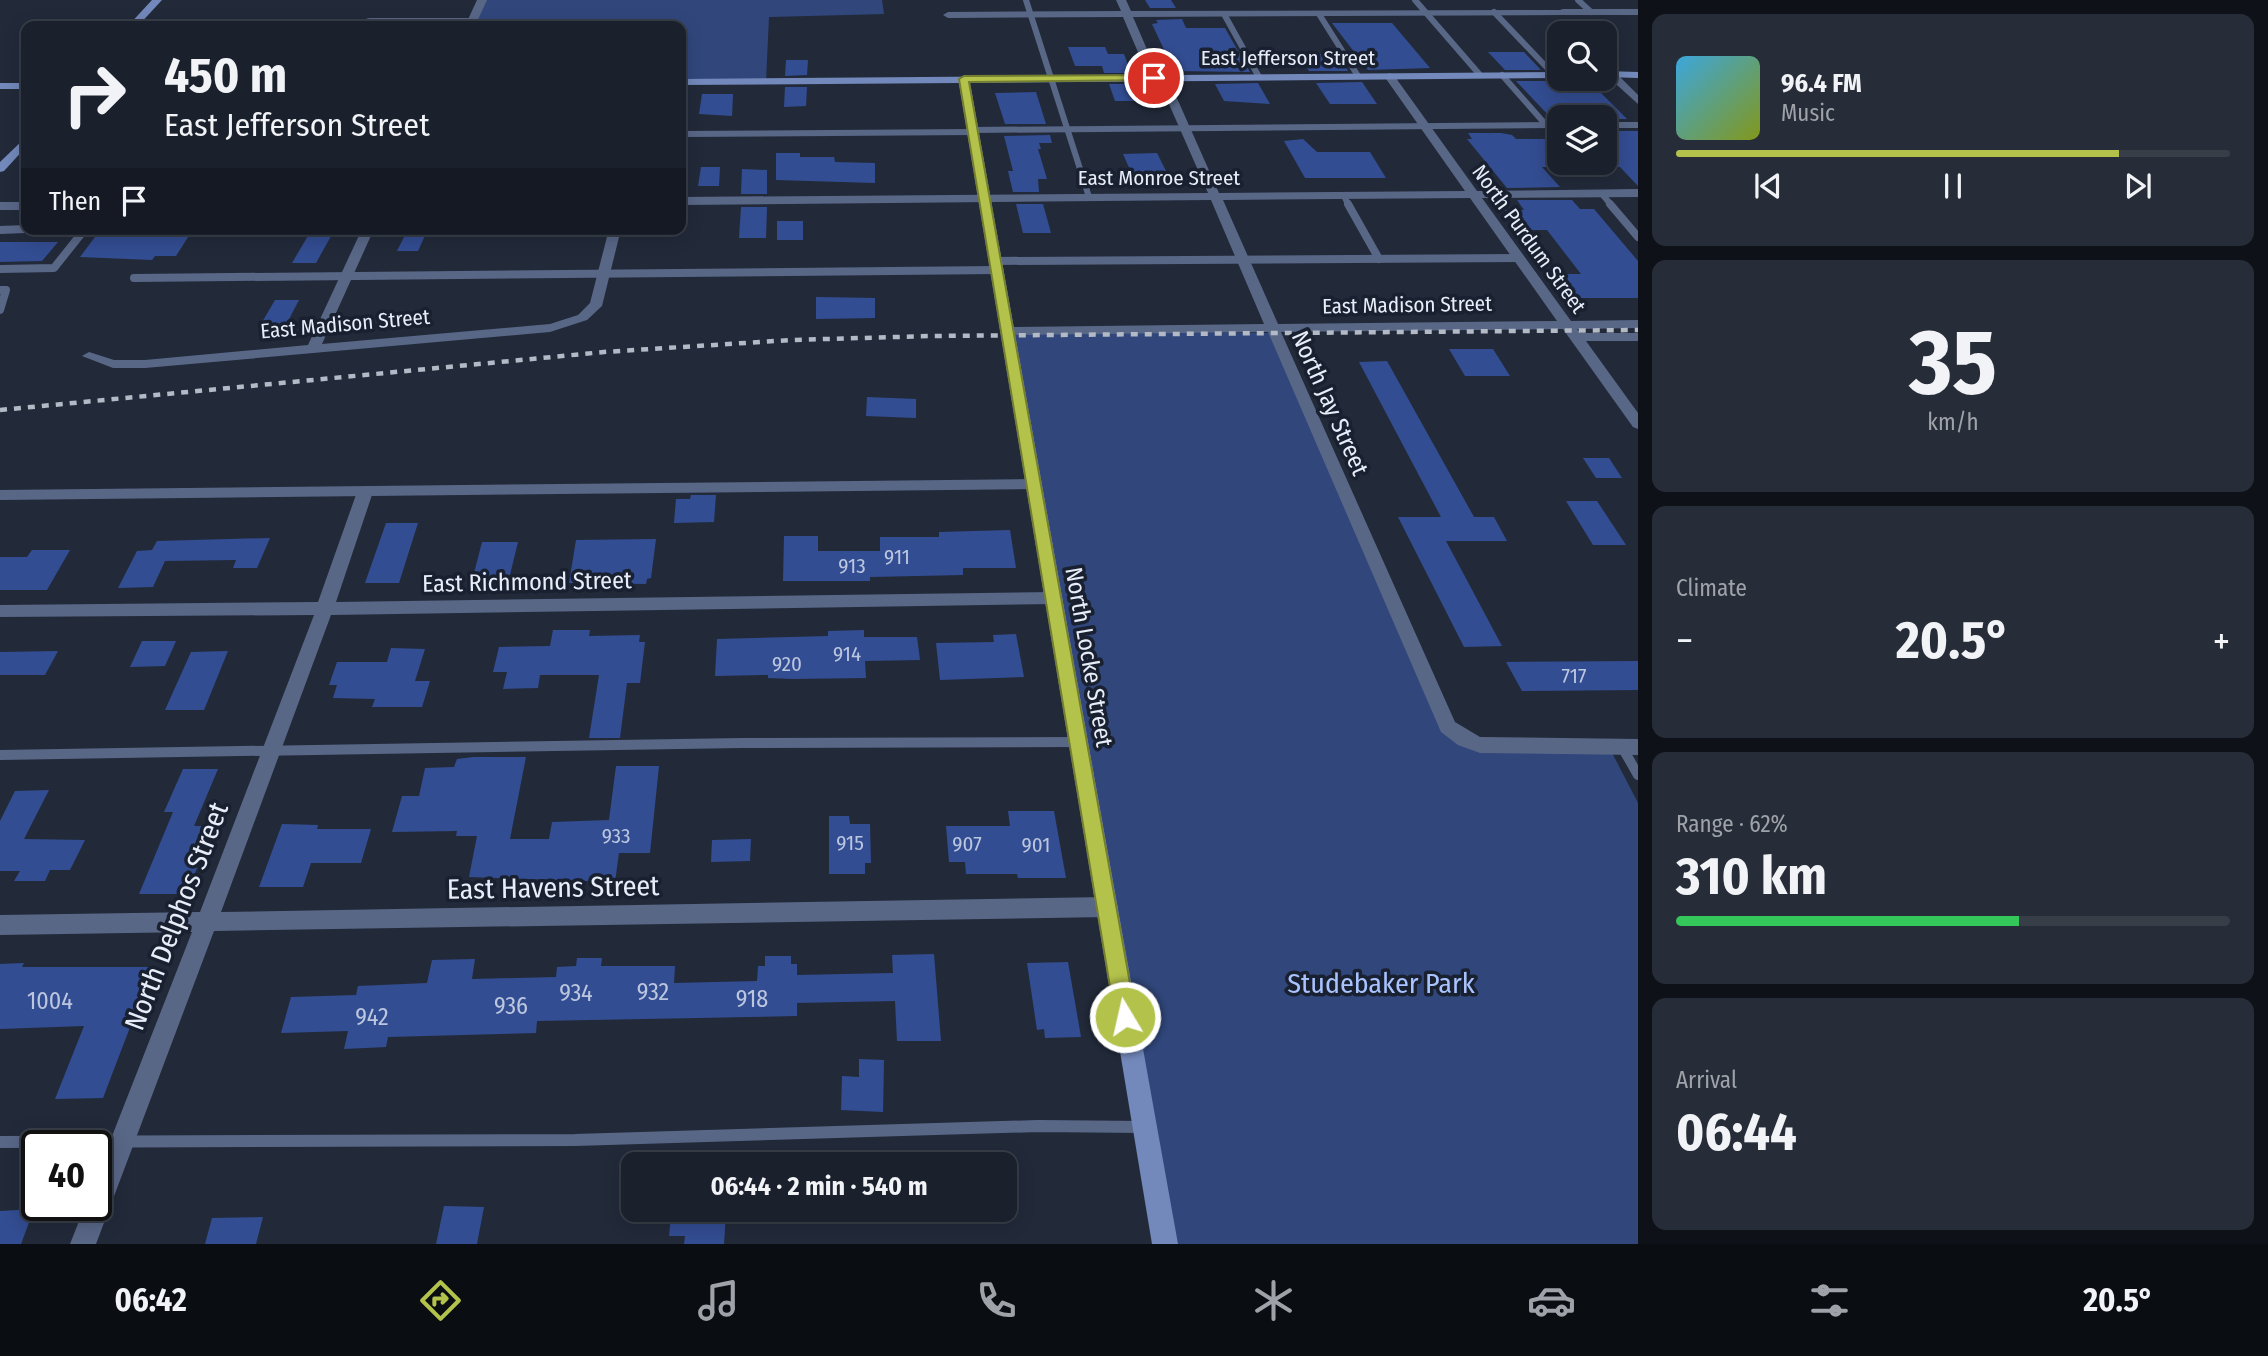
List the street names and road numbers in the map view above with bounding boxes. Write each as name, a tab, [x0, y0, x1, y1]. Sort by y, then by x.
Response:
street label: East Jefferson Street	[1201, 45, 1375, 71]
street label: North Purdum Street	[1466, 160, 1592, 318]
street label: East Monroe Street	[1078, 165, 1240, 191]
street label: East Madison Street	[1322, 291, 1492, 319]
street label: East Madison Street	[259, 304, 431, 344]
street label: North Jay Street	[1286, 326, 1374, 480]
street label: North Locke Street	[1059, 565, 1119, 749]
street label: East Richmond Street	[422, 566, 632, 598]
street label: North Delphos Street	[118, 797, 235, 1035]
street label: East Havens Street	[446, 869, 660, 906]

